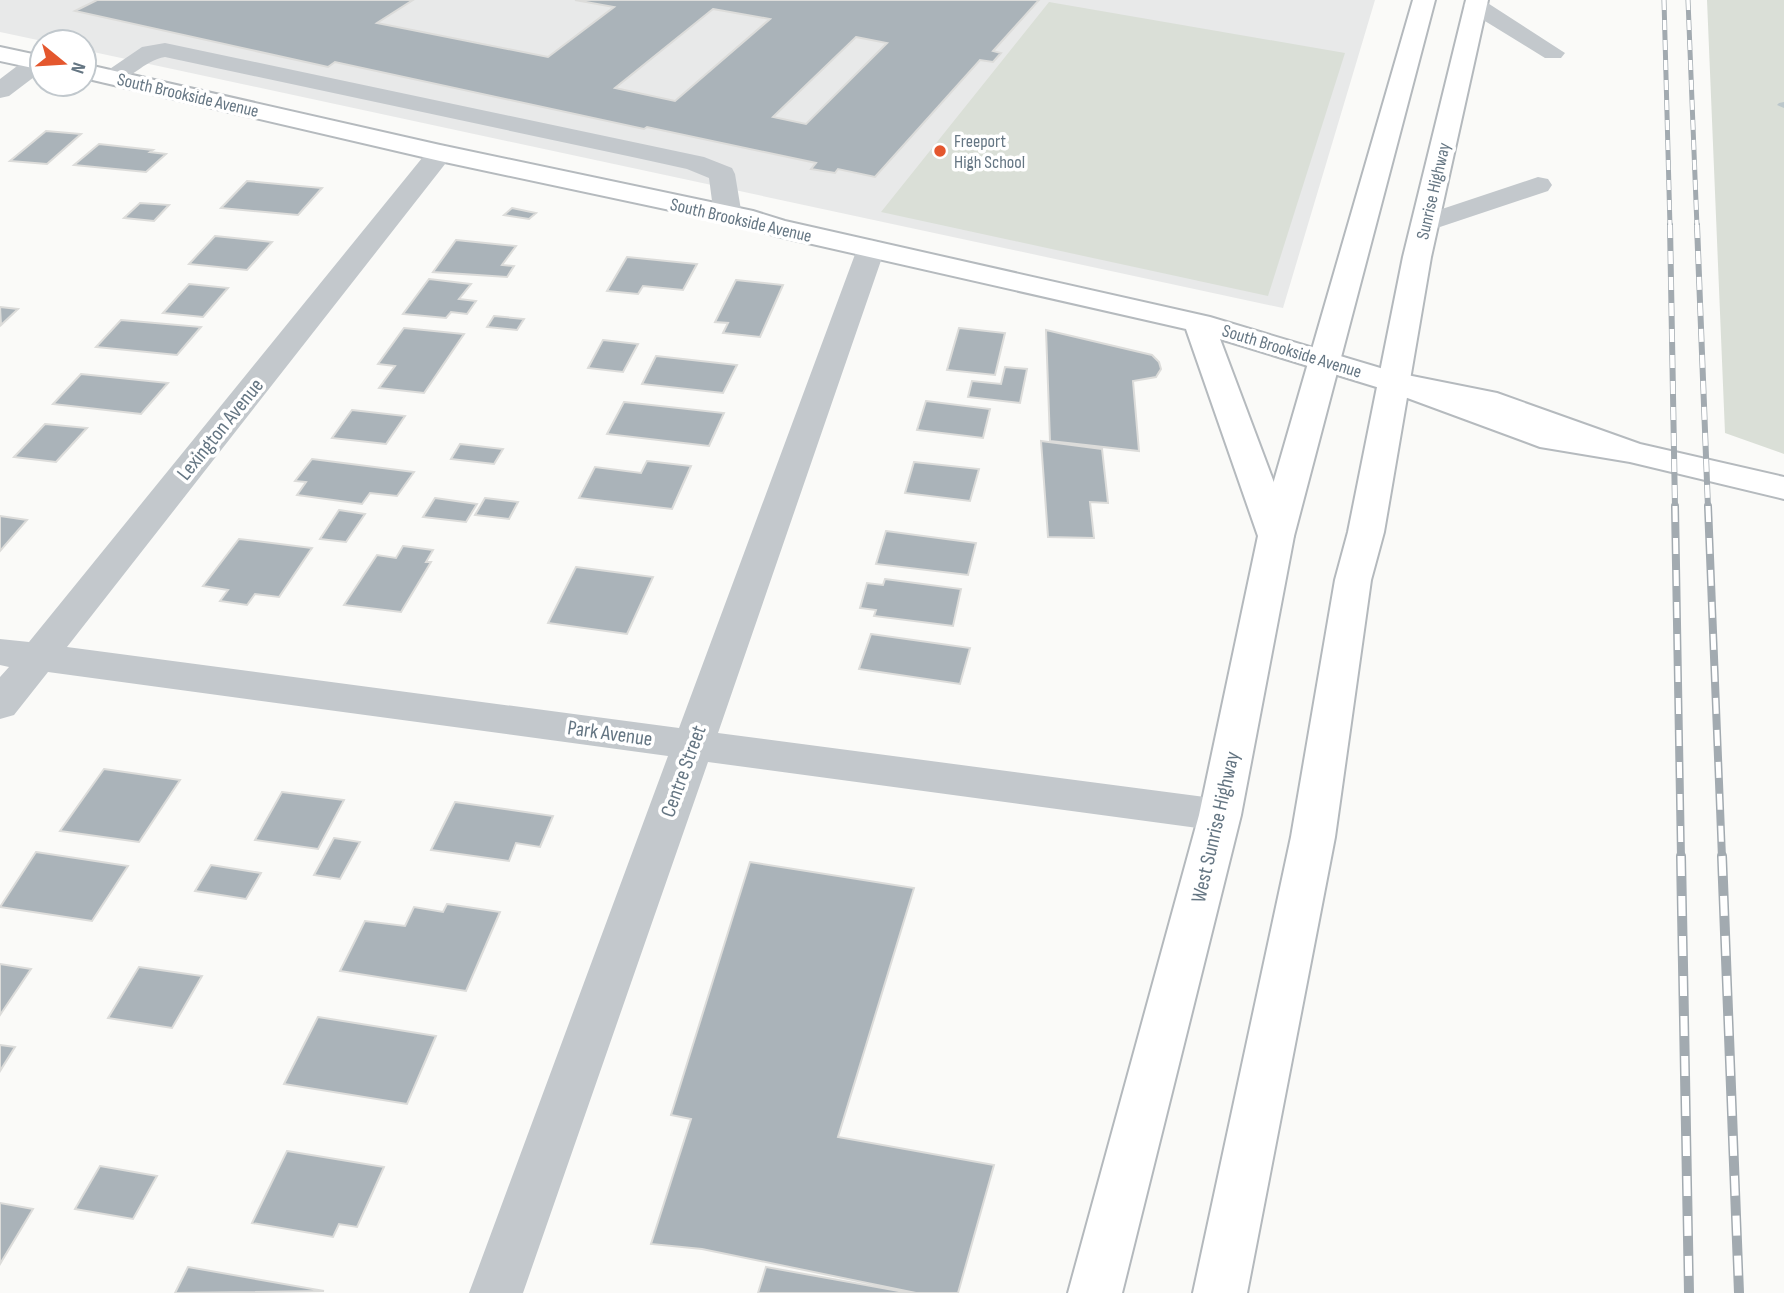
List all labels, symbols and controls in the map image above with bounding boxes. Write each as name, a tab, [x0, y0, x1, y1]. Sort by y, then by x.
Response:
north arrow	[28, 28, 98, 98]
text: N	[65, 59, 90, 76]
street label: South Brookside Avenue	[115, 69, 261, 122]
place label: Freeport High School	[954, 131, 1025, 173]
street label: Sunrise Highway	[1412, 140, 1455, 242]
marker: Freeport High School	[932, 143, 948, 159]
street label: South Brookside Avenue	[668, 194, 814, 247]
street label: South Brookside Avenue	[1220, 320, 1364, 383]
street label: Lexington Avenue	[172, 373, 269, 485]
street label: Park Avenue	[566, 715, 654, 752]
street label: Centre Street	[655, 722, 712, 820]
street label: West Sunrise Highway	[1186, 749, 1245, 905]

